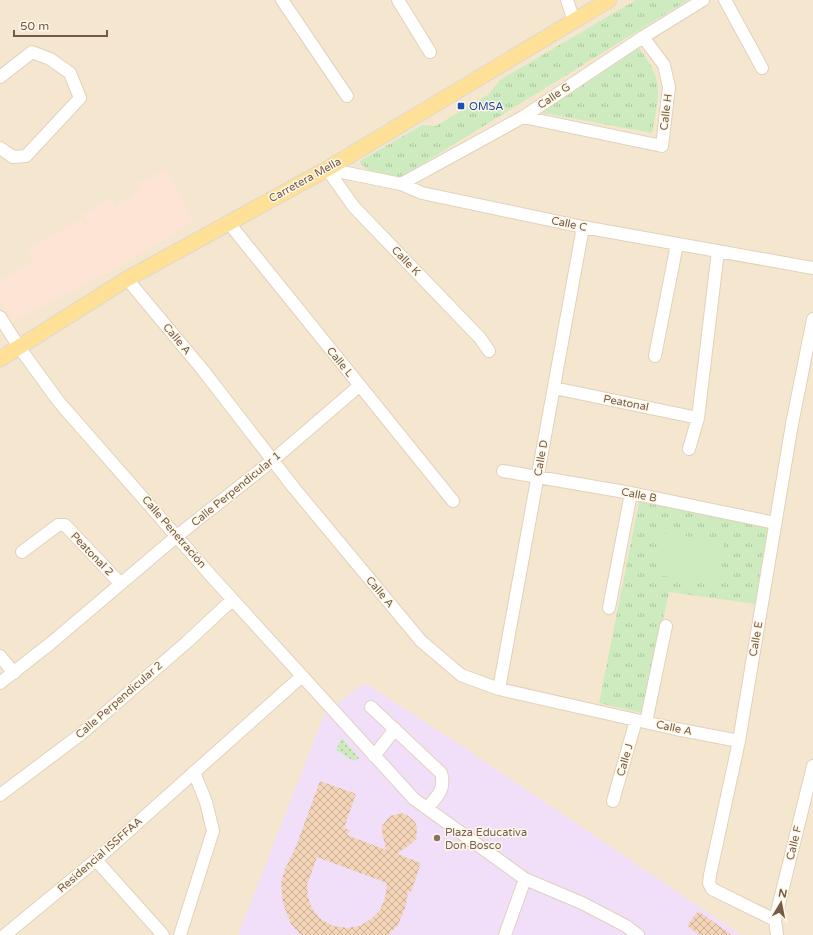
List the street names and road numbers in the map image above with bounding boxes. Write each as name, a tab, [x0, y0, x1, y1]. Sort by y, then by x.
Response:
street label: Calle G	[535, 80, 573, 112]
street label: Calle H	[657, 93, 675, 131]
street label: Carretera Mella	[267, 155, 343, 205]
street label: Calle C	[550, 214, 588, 234]
street label: Calle K	[389, 244, 424, 279]
street label: Calle A	[160, 321, 194, 357]
street label: Calle L	[324, 344, 356, 380]
street label: Peatonal	[602, 392, 650, 414]
street label: Calle D	[531, 439, 551, 477]
street label: Calle Perpendicular 1	[189, 449, 283, 529]
street label: Calle B	[620, 485, 658, 505]
street label: Calle Penetración	[139, 493, 209, 571]
street label: Peatonal 2	[68, 529, 116, 579]
street label: Calle A	[363, 574, 397, 610]
street label: Calle E	[747, 620, 765, 658]
street label: Calle Perpendicular 2	[73, 659, 165, 741]
street label: Calle A	[655, 718, 693, 738]
street label: Calle J	[614, 742, 636, 778]
street label: Residencial ISSFFAA	[55, 815, 145, 895]
street label: Calle F	[783, 824, 805, 862]

